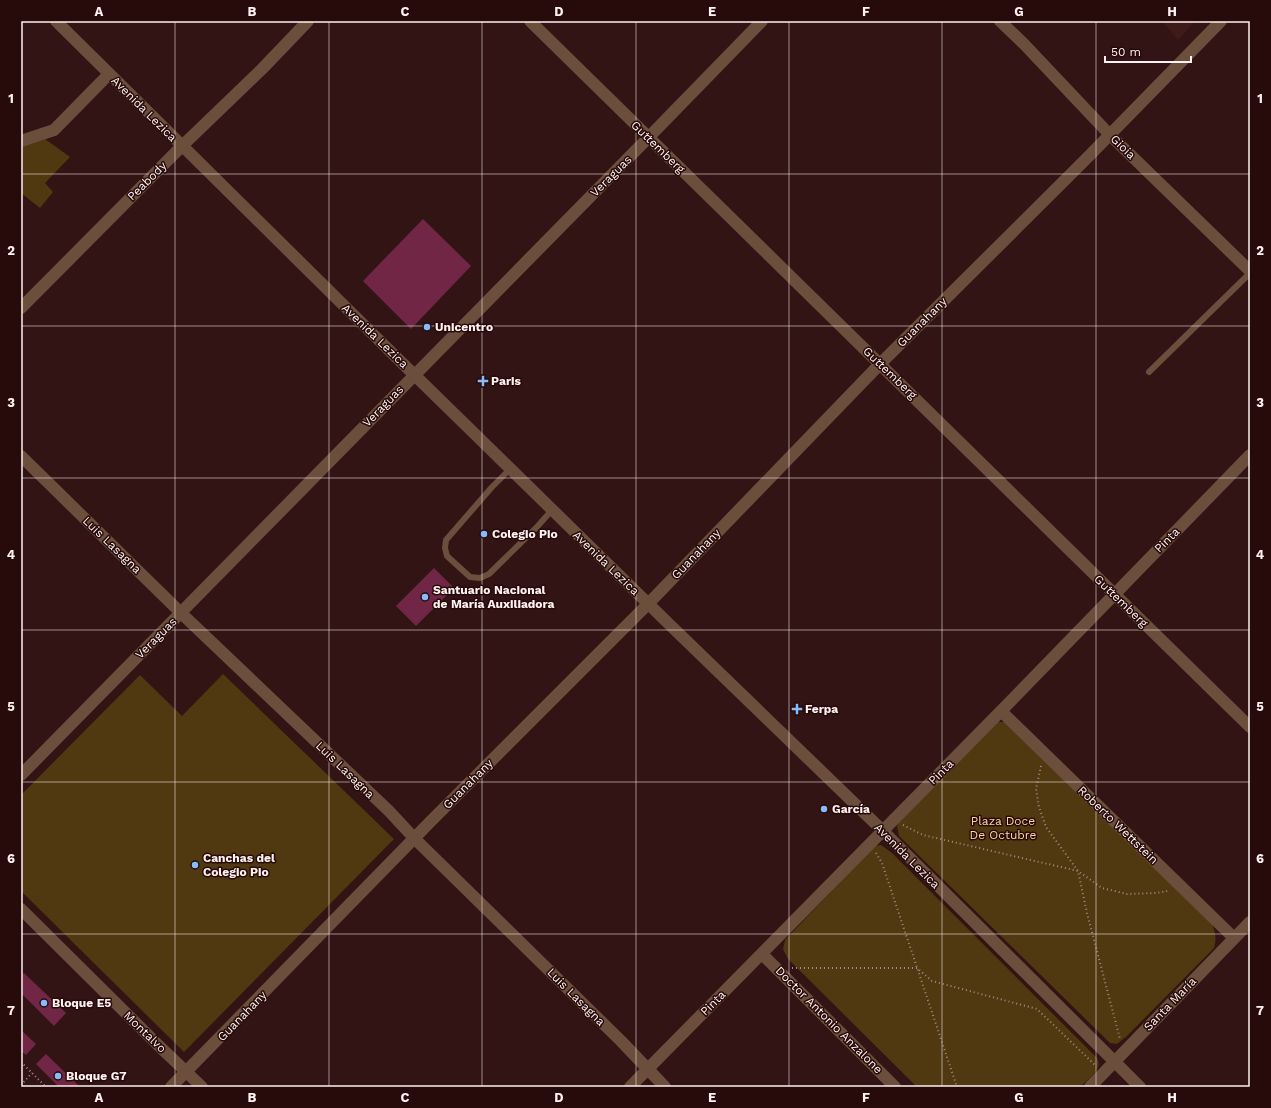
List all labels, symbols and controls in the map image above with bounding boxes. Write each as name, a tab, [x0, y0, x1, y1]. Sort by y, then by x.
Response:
text: A	[95, 4, 104, 19]
text: B	[248, 4, 257, 19]
text: C	[401, 4, 410, 19]
text: D	[554, 4, 564, 19]
text: E	[708, 4, 716, 19]
text: F	[862, 4, 870, 19]
text: G	[1014, 4, 1024, 19]
text: H	[1167, 4, 1177, 19]
scale bar	[1105, 38, 1191, 64]
text: 50 m	[1111, 45, 1141, 59]
street label: Avenida Lezica	[108, 73, 180, 145]
text: 1	[8, 91, 14, 106]
text: 1	[1257, 91, 1263, 106]
street label: Guttemberg	[628, 118, 688, 176]
street label: Gioia	[1108, 132, 1138, 162]
street label: Veraguas	[587, 152, 635, 200]
street label: Peabody	[125, 158, 170, 203]
text: 2	[7, 243, 15, 258]
text: 2	[1256, 243, 1264, 258]
street label: Guanahany	[894, 294, 950, 350]
street label: Avenida Lezica	[339, 301, 411, 371]
place label: Unicentro	[435, 320, 493, 334]
marker: Unicentro	[422, 322, 432, 332]
street label: Guttemberg	[860, 344, 920, 402]
place label: Paris	[491, 374, 522, 388]
marker: Paris	[478, 376, 488, 386]
street label: Veraguas	[360, 382, 406, 430]
text: 3	[7, 395, 15, 410]
text: 3	[1256, 395, 1264, 410]
street label: Luis Lasagna	[80, 514, 144, 576]
street label: Pinta	[1152, 524, 1183, 555]
street label: Guanahany	[668, 525, 724, 582]
place label: Colegio Pio	[492, 527, 558, 541]
street label: Avenida Lezica	[570, 528, 642, 598]
marker: Colegio Pio	[479, 529, 489, 539]
text: 4	[7, 547, 16, 562]
text: 4	[1256, 547, 1265, 562]
street label: Guttemberg	[1091, 572, 1151, 630]
place label: Santuario Nacional de María Auxiliadora	[433, 583, 555, 611]
marker: Santuario Nacional de María Auxiliadora	[420, 592, 430, 602]
street label: Veraguas	[132, 614, 180, 662]
text: 5	[7, 699, 15, 714]
text: 5	[1256, 699, 1264, 714]
place label: Ferpa	[805, 702, 838, 716]
marker: Ferpa	[792, 704, 802, 714]
street label: Luis Lasagna	[313, 739, 377, 801]
street label: Guanahany	[440, 756, 496, 812]
street label: Pinta	[926, 756, 957, 787]
street label: Roberto Wettstein	[1075, 783, 1161, 867]
place label: García	[832, 802, 870, 816]
marker: García	[819, 804, 829, 814]
park label: Plaza Doce De Octubre	[970, 814, 1037, 842]
street label: Avenida Lezica	[871, 820, 943, 892]
text: 6	[7, 851, 15, 866]
place label: Canchas del Colegio Pio	[203, 851, 275, 879]
text: 6	[1256, 851, 1264, 866]
marker: Canchas del Colegio Pio	[190, 860, 200, 870]
street label: Doctor Antonio Anzalone	[773, 964, 886, 1077]
street label: Luis Lasagna	[544, 965, 608, 1029]
street label: Santa María	[1141, 974, 1199, 1034]
street label: Guanahany	[214, 987, 270, 1044]
street label: Pinta	[698, 987, 729, 1018]
place label: Bloque E5	[52, 996, 111, 1010]
marker: Bloque E5	[39, 998, 49, 1008]
text: 7	[7, 1003, 15, 1018]
text: 7	[1256, 1003, 1264, 1018]
street label: Montalvo	[121, 1008, 169, 1056]
place label: Bloque G7	[66, 1069, 127, 1083]
marker: Bloque G7	[53, 1071, 63, 1081]
text: A	[95, 1090, 104, 1105]
text: B	[248, 1090, 257, 1105]
text: C	[401, 1090, 410, 1105]
text: D	[554, 1090, 564, 1105]
text: E	[708, 1090, 716, 1105]
text: F	[862, 1090, 870, 1105]
text: G	[1014, 1090, 1024, 1105]
text: H	[1167, 1090, 1177, 1105]

